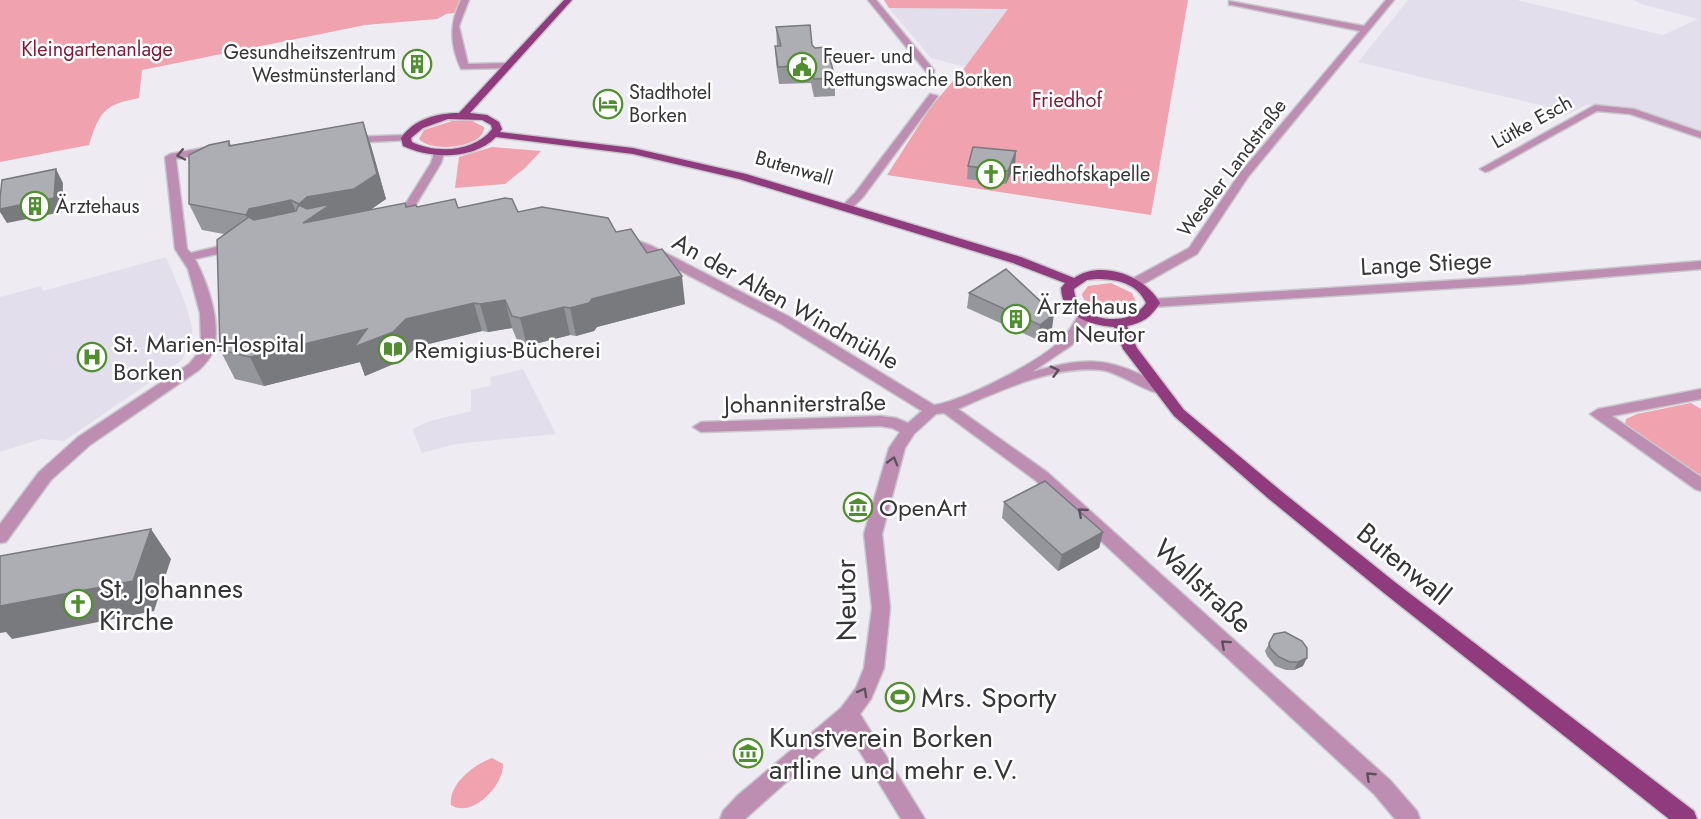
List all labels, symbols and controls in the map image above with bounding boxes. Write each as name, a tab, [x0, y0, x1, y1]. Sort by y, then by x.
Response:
park label: Kleingartenanlage	[21, 35, 173, 64]
place label: Gesundheitszentrum Westmünsterland	[223, 38, 396, 90]
place label: Feuer- und Rettungswache Borken	[823, 42, 1012, 94]
building icon: Gesundheitszentrum Westmünsterland	[401, 48, 433, 80]
public building icon: Feuer- und Rettungswache Borken	[786, 51, 818, 83]
place label: Stadthotel Borken	[629, 78, 712, 130]
park label: Friedhof	[1032, 86, 1104, 115]
hotel icon: Stadthotel Borken	[592, 88, 624, 120]
street label: Lütke Esch	[1486, 88, 1578, 156]
street label: Weseler Landstraße	[1170, 93, 1294, 243]
street label: Butenwall	[752, 143, 836, 193]
one-way arrow	[176, 148, 186, 161]
church icon: Friedhofskapelle	[975, 158, 1007, 190]
place label: Friedhofskapelle	[1012, 160, 1150, 189]
building icon: Ärztehaus	[19, 190, 51, 222]
place label: Ärztehaus	[56, 192, 140, 221]
street label: An der Alten Windmühle	[666, 224, 906, 378]
street label: Lange Stiege	[1359, 242, 1493, 284]
place label: Ärztehaus am Neutor	[1037, 288, 1146, 351]
building icon: Ärztehaus am Neutor	[1000, 303, 1032, 335]
place label: St. Marien-Hospital Borken	[113, 326, 304, 389]
place label: Remigius-Bücherei	[414, 332, 601, 367]
library icon: Remigius-Bücherei	[377, 333, 409, 365]
hospital icon: St. Marien-Hospital Borken	[76, 341, 108, 373]
one-way arrow	[1050, 366, 1060, 378]
street label: Johanniterstraße	[721, 384, 886, 422]
one-way arrow	[886, 456, 898, 467]
place label: OpenArt	[879, 490, 967, 525]
museum icon: OpenArt	[842, 491, 874, 523]
one-way arrow	[1078, 508, 1089, 519]
street label: Butenwall	[1348, 513, 1460, 615]
street label: Wallstraße	[1144, 529, 1262, 643]
street label: Neutor	[825, 558, 867, 642]
place label: St. Johannes Kirche	[99, 568, 243, 641]
church icon: St. Johannes Kirche	[62, 588, 94, 620]
one-way arrow	[1222, 640, 1232, 651]
place label: Mrs. Sporty	[921, 677, 1057, 718]
sports icon: Mrs. Sporty	[884, 681, 916, 713]
one-way arrow	[856, 688, 867, 698]
place label: Kunstverein Borken artline und mehr e.V.	[769, 717, 1018, 790]
museum icon: Kunstverein Borken artline und mehr e.V.	[732, 737, 764, 769]
one-way arrow	[1366, 772, 1376, 783]

